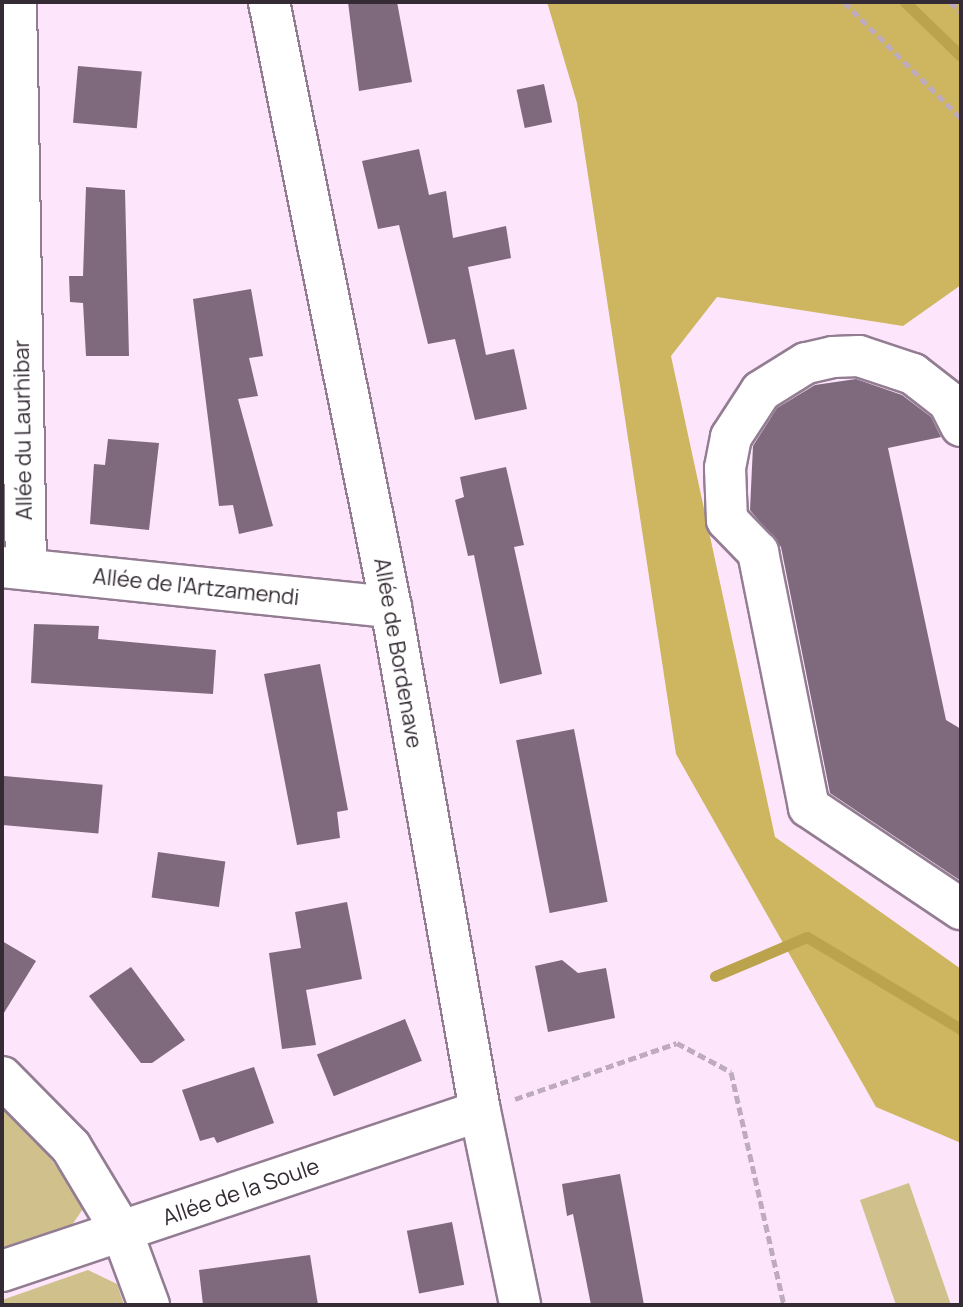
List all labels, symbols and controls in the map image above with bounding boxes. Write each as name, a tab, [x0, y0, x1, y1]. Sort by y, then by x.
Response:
street label: Allée du Laurhibar	[8, 339, 38, 521]
street label: Allée de Bordenave	[368, 556, 428, 750]
street label: Allée de l'Artzamendi	[92, 563, 300, 611]
street label: Allée de la Soule	[159, 1153, 323, 1231]

